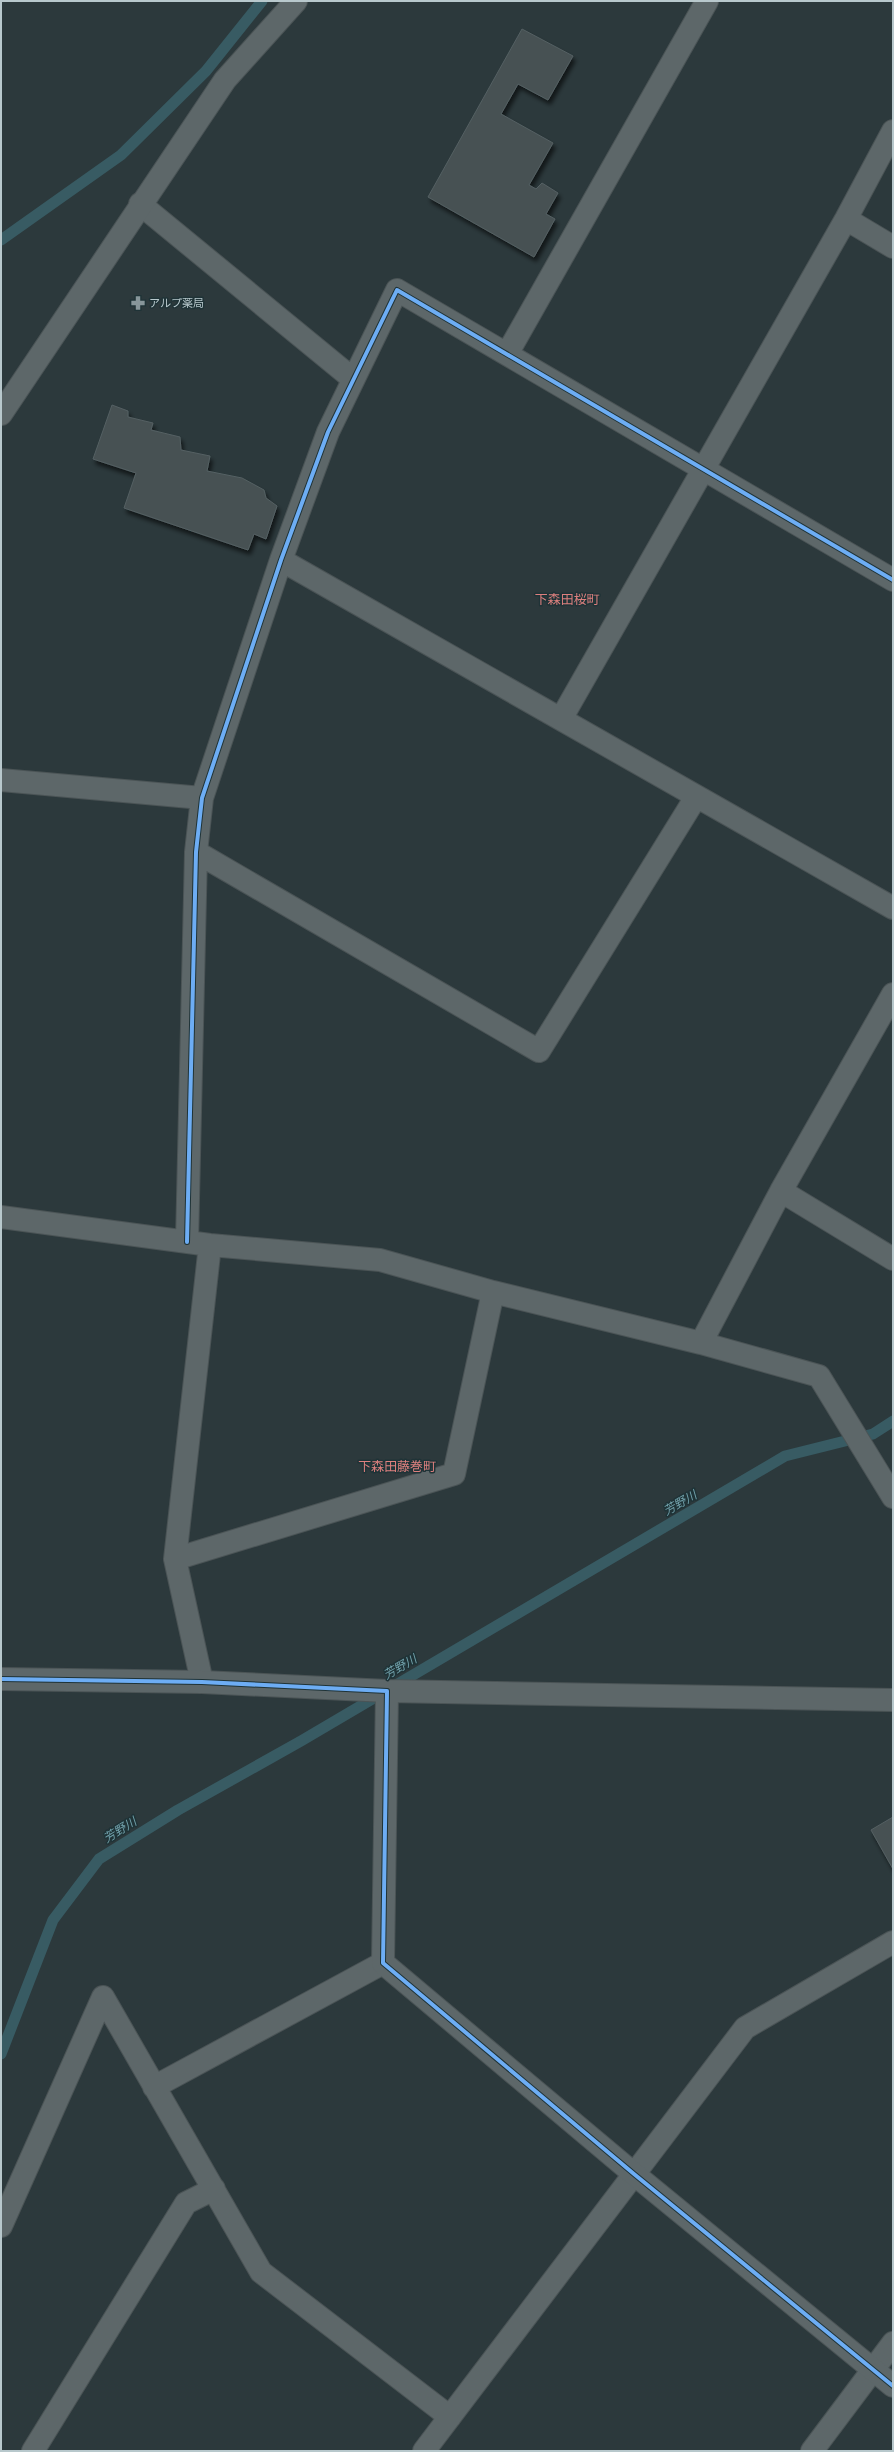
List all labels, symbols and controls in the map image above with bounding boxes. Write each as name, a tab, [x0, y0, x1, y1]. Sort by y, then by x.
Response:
pharmacy icon: アルプ薬局	[130, 295, 146, 311]
place label: アルプ薬局	[149, 296, 204, 310]
district label: 下森田桜町	[534, 591, 600, 607]
district label: 下森田藤巻町	[358, 1458, 436, 1474]
water label: 芳野川	[660, 1486, 701, 1518]
water label: 芳野川	[380, 1650, 421, 1682]
water label: 芳野川	[100, 1813, 141, 1845]

